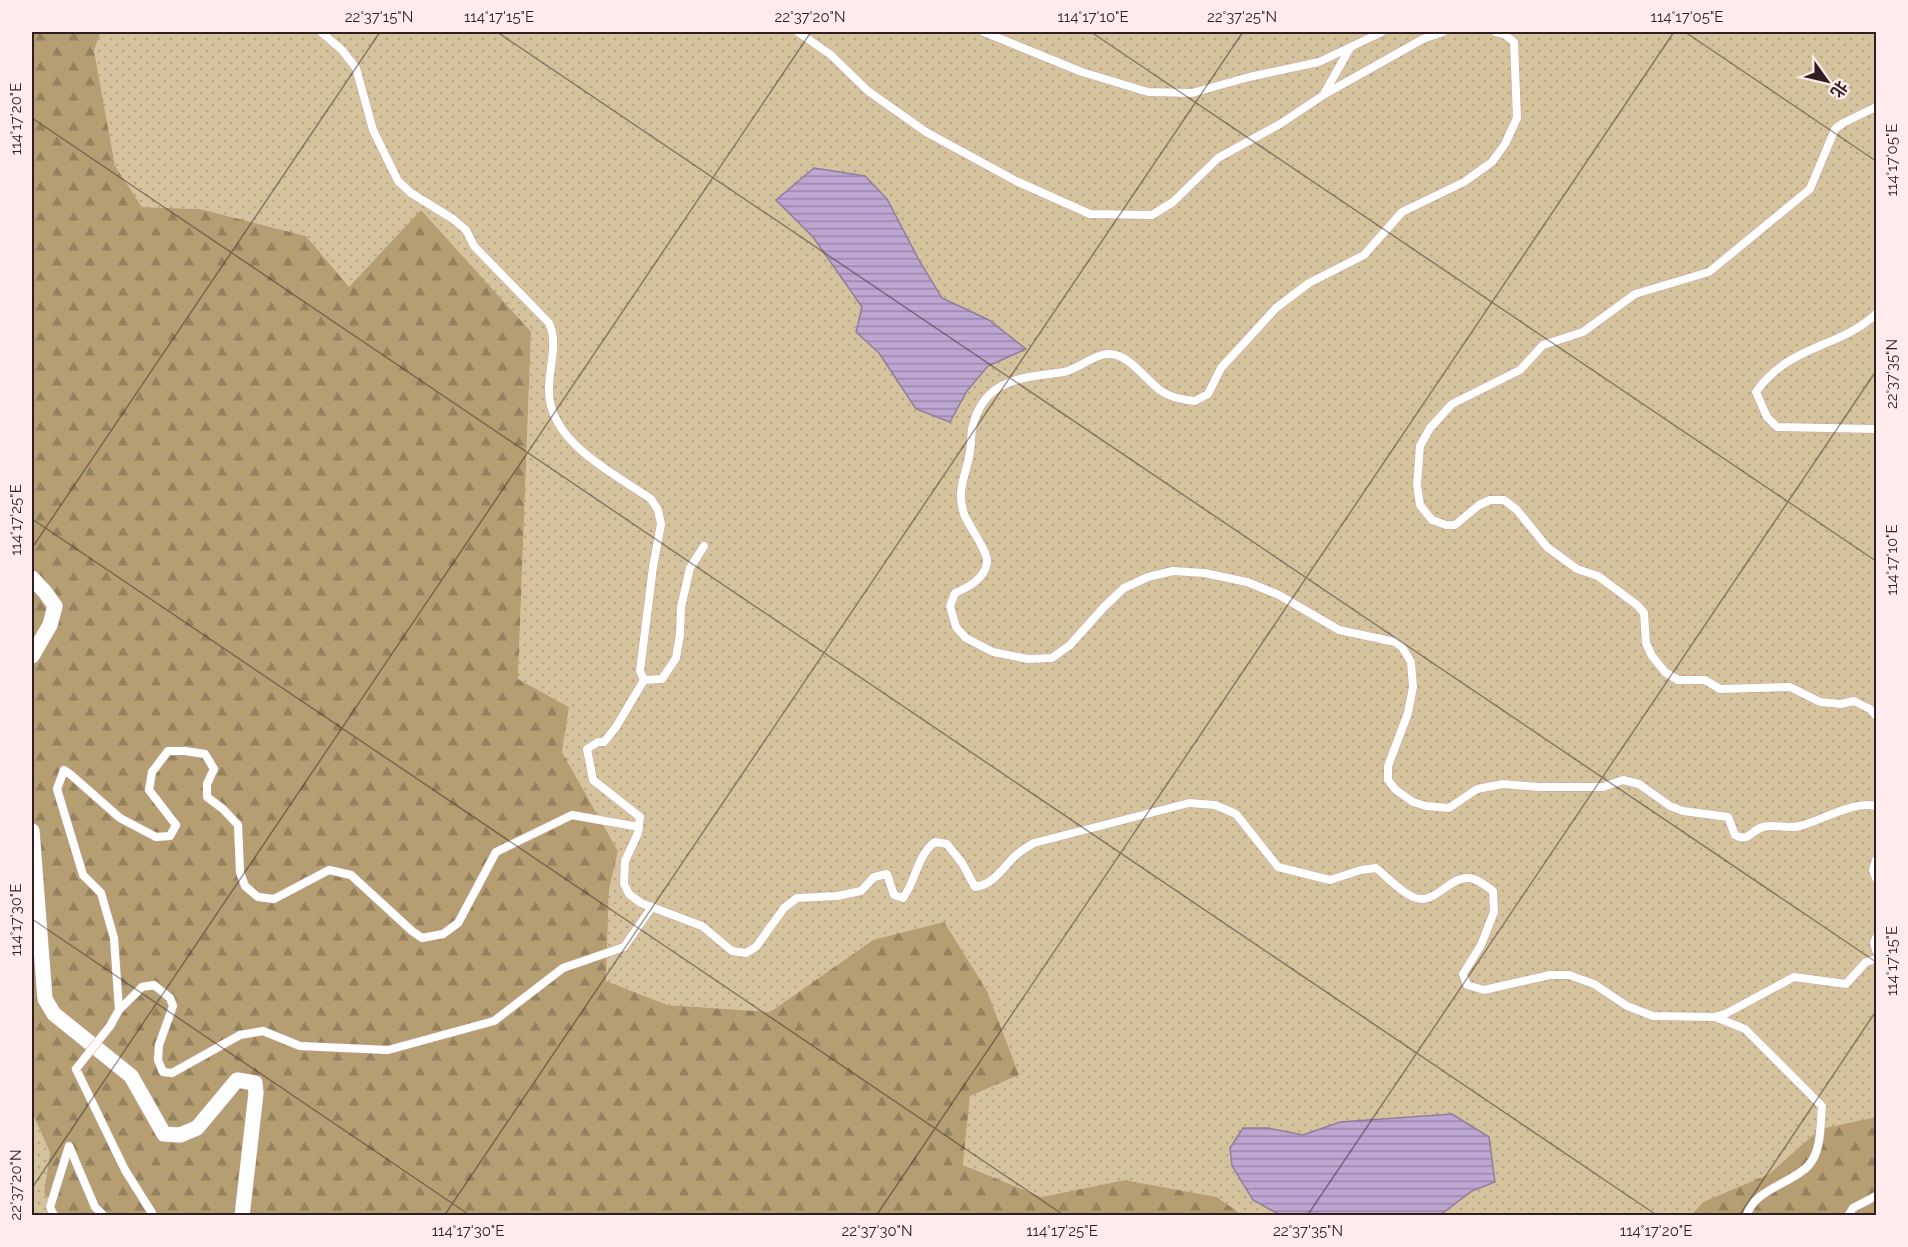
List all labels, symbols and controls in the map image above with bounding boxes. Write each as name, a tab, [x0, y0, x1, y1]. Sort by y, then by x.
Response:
text: 22°37'15"N	[345, 8, 413, 26]
text: 114°17'15"E	[464, 8, 534, 26]
text: 22°37'20"N	[775, 8, 845, 26]
text: 114°17'10"E	[1057, 8, 1129, 26]
text: 22°37'25"N	[1207, 8, 1277, 26]
text: 114°17'05"E	[1651, 8, 1723, 26]
north arrow	[1797, 51, 1857, 111]
text: 北	[1827, 77, 1851, 101]
text: 114°17'20"E	[7, 83, 25, 155]
text: 114°17'05"E	[1883, 124, 1901, 196]
text: 22°37'35"N	[1883, 339, 1901, 409]
text: 114°17'25"E	[7, 484, 25, 556]
text: 114°17'10"E	[1883, 524, 1901, 596]
text: 114°17'30"E	[7, 884, 25, 956]
text: 114°17'15"E	[1883, 926, 1901, 996]
text: 22°37'20"N	[7, 1150, 25, 1220]
text: 114°17'30"E	[432, 1222, 504, 1240]
text: 22°37'30"N	[841, 1222, 913, 1240]
text: 114°17'25"E	[1026, 1222, 1098, 1240]
text: 22°37'35"N	[1273, 1222, 1343, 1240]
text: 114°17'20"E	[1620, 1222, 1692, 1240]

